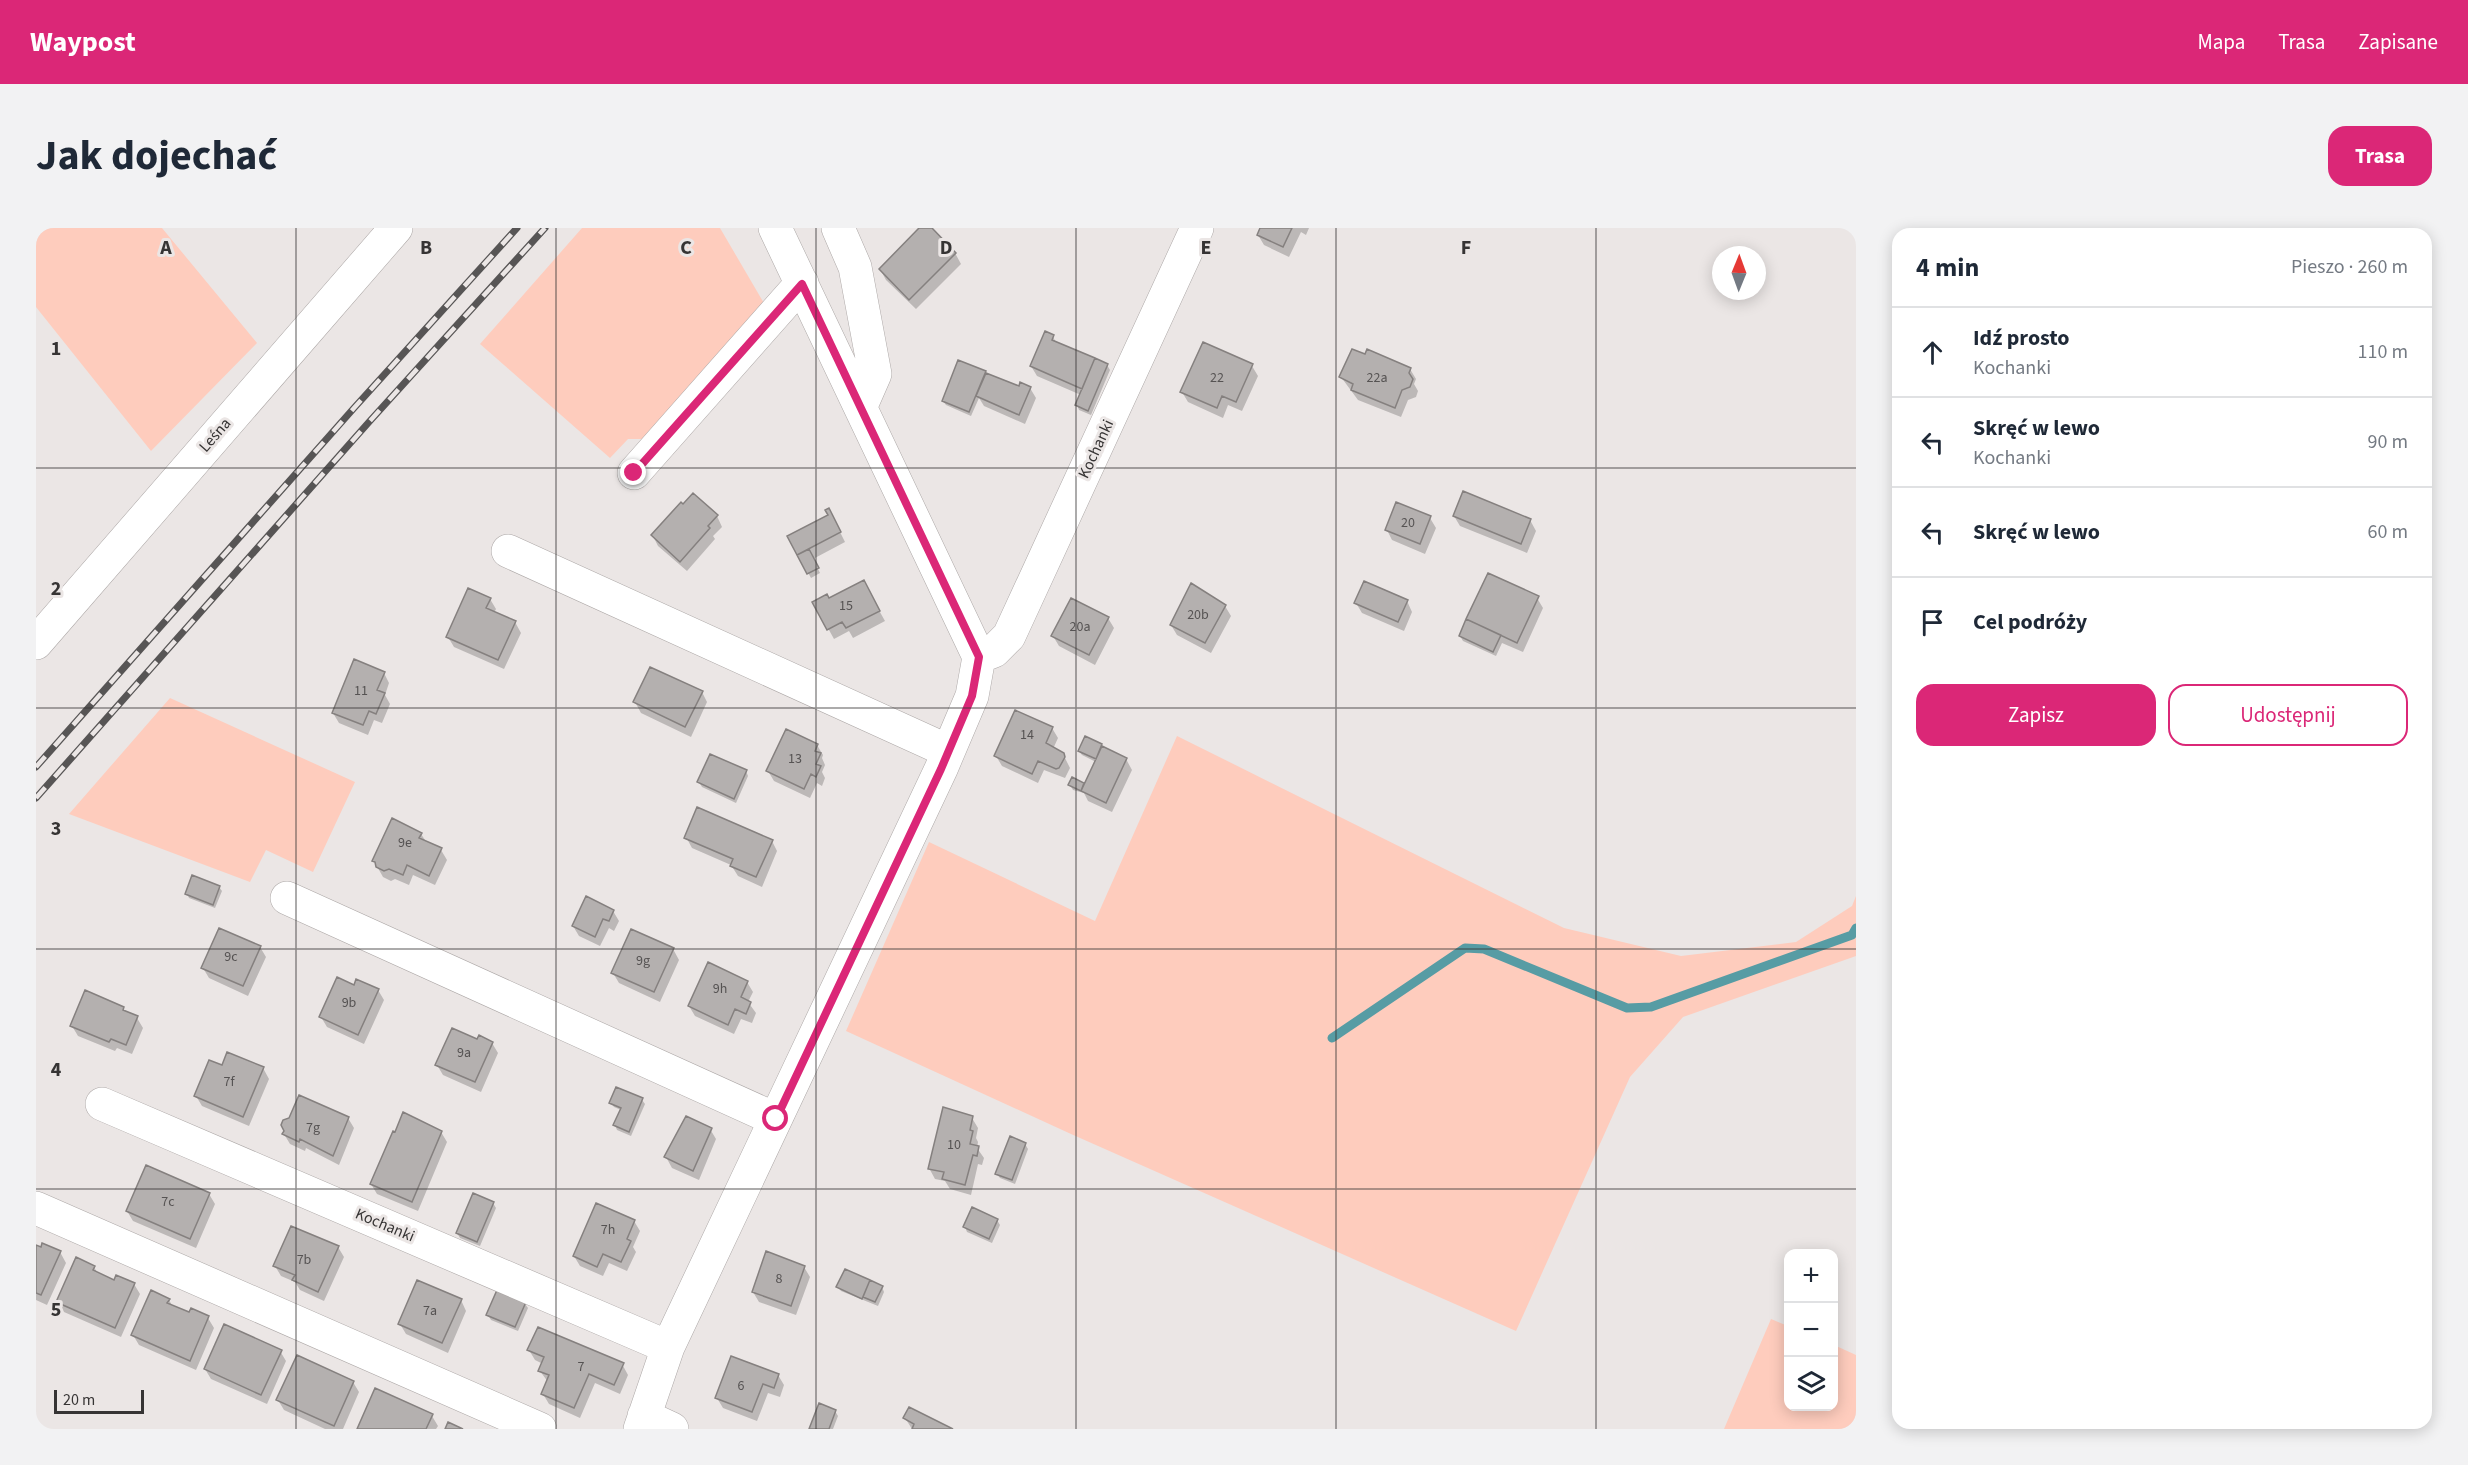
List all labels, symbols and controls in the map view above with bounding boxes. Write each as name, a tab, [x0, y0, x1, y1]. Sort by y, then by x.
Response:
text: Waypost	[30, 22, 136, 62]
text: Mapa	[2197, 27, 2245, 57]
text: Trasa	[2278, 27, 2325, 57]
text: Zapisane	[2358, 27, 2438, 57]
text: Jak dojechać	[36, 126, 277, 186]
button: Trasa	[2328, 126, 2432, 186]
text: A	[159, 234, 172, 262]
text: B	[420, 234, 432, 262]
text: C	[680, 234, 692, 262]
text: D	[940, 234, 952, 262]
text: E	[1201, 234, 1211, 262]
text: F	[1461, 234, 1471, 262]
north arrow	[1712, 246, 1766, 300]
text: 4 min	[1916, 249, 1979, 286]
text: Pieszo · 260 m	[2291, 253, 2408, 281]
text: Idź prosto	[1973, 322, 2070, 354]
text: 1	[51, 335, 61, 363]
icon: ahead	[1916, 336, 1949, 369]
text: 110 m	[2358, 338, 2408, 366]
text: Kochanki	[1973, 354, 2051, 382]
house number: 22	[1210, 368, 1224, 388]
house number: 22a	[1367, 368, 1387, 388]
text: Skręć w lewo	[1973, 412, 2100, 444]
street label: Leśna	[194, 413, 236, 457]
street label: Kochanki	[1073, 416, 1119, 482]
icon: left	[1916, 426, 1949, 459]
text: 90 m	[2368, 428, 2408, 456]
text: Kochanki	[1973, 444, 2051, 472]
route end	[620, 459, 646, 485]
house number: 20	[1401, 513, 1415, 533]
icon: left	[1916, 516, 1949, 549]
text: Skręć w lewo	[1973, 516, 2100, 548]
text: 60 m	[2368, 518, 2408, 546]
text: 2	[51, 575, 61, 603]
house number: 15	[839, 596, 853, 616]
house number: 20b	[1187, 605, 1209, 625]
icon: arrive	[1916, 606, 1949, 639]
text: Cel podróży	[1973, 606, 2087, 638]
house number: 20a	[1070, 617, 1090, 637]
house number: 11	[354, 681, 368, 701]
button: Zapisz	[1916, 684, 2156, 746]
button: Udostępnij	[2168, 684, 2408, 746]
house number: 14	[1020, 725, 1034, 745]
house number: 13	[788, 749, 802, 769]
text: 3	[51, 815, 61, 843]
house number: 9e	[398, 833, 412, 853]
house number: 9c	[224, 947, 238, 967]
house number: 9g	[636, 951, 650, 971]
house number: 9h	[713, 979, 727, 999]
house number: 9b	[342, 993, 357, 1013]
house number: 9a	[457, 1043, 471, 1063]
text: 4	[51, 1056, 62, 1084]
house number: 7f	[223, 1072, 235, 1092]
route start	[762, 1105, 788, 1131]
house number: 7g	[306, 1118, 320, 1138]
house number: 10	[947, 1135, 961, 1155]
house number: 7c	[161, 1192, 175, 1212]
street label: Kochanki	[352, 1203, 418, 1247]
house number: 7h	[601, 1220, 615, 1240]
map controls	[1784, 1249, 1838, 1411]
button: +	[1784, 1249, 1838, 1303]
house number: 7b	[297, 1250, 312, 1270]
house number: 8	[776, 1269, 783, 1289]
text: 5	[51, 1296, 61, 1324]
house number: 7a	[423, 1301, 437, 1321]
button: −	[1784, 1303, 1838, 1357]
house number: 7	[578, 1357, 585, 1377]
button: layers	[1784, 1357, 1838, 1411]
house number: 6	[738, 1376, 745, 1396]
scale bar	[54, 1387, 144, 1414]
text: 20 m	[63, 1389, 95, 1411]

